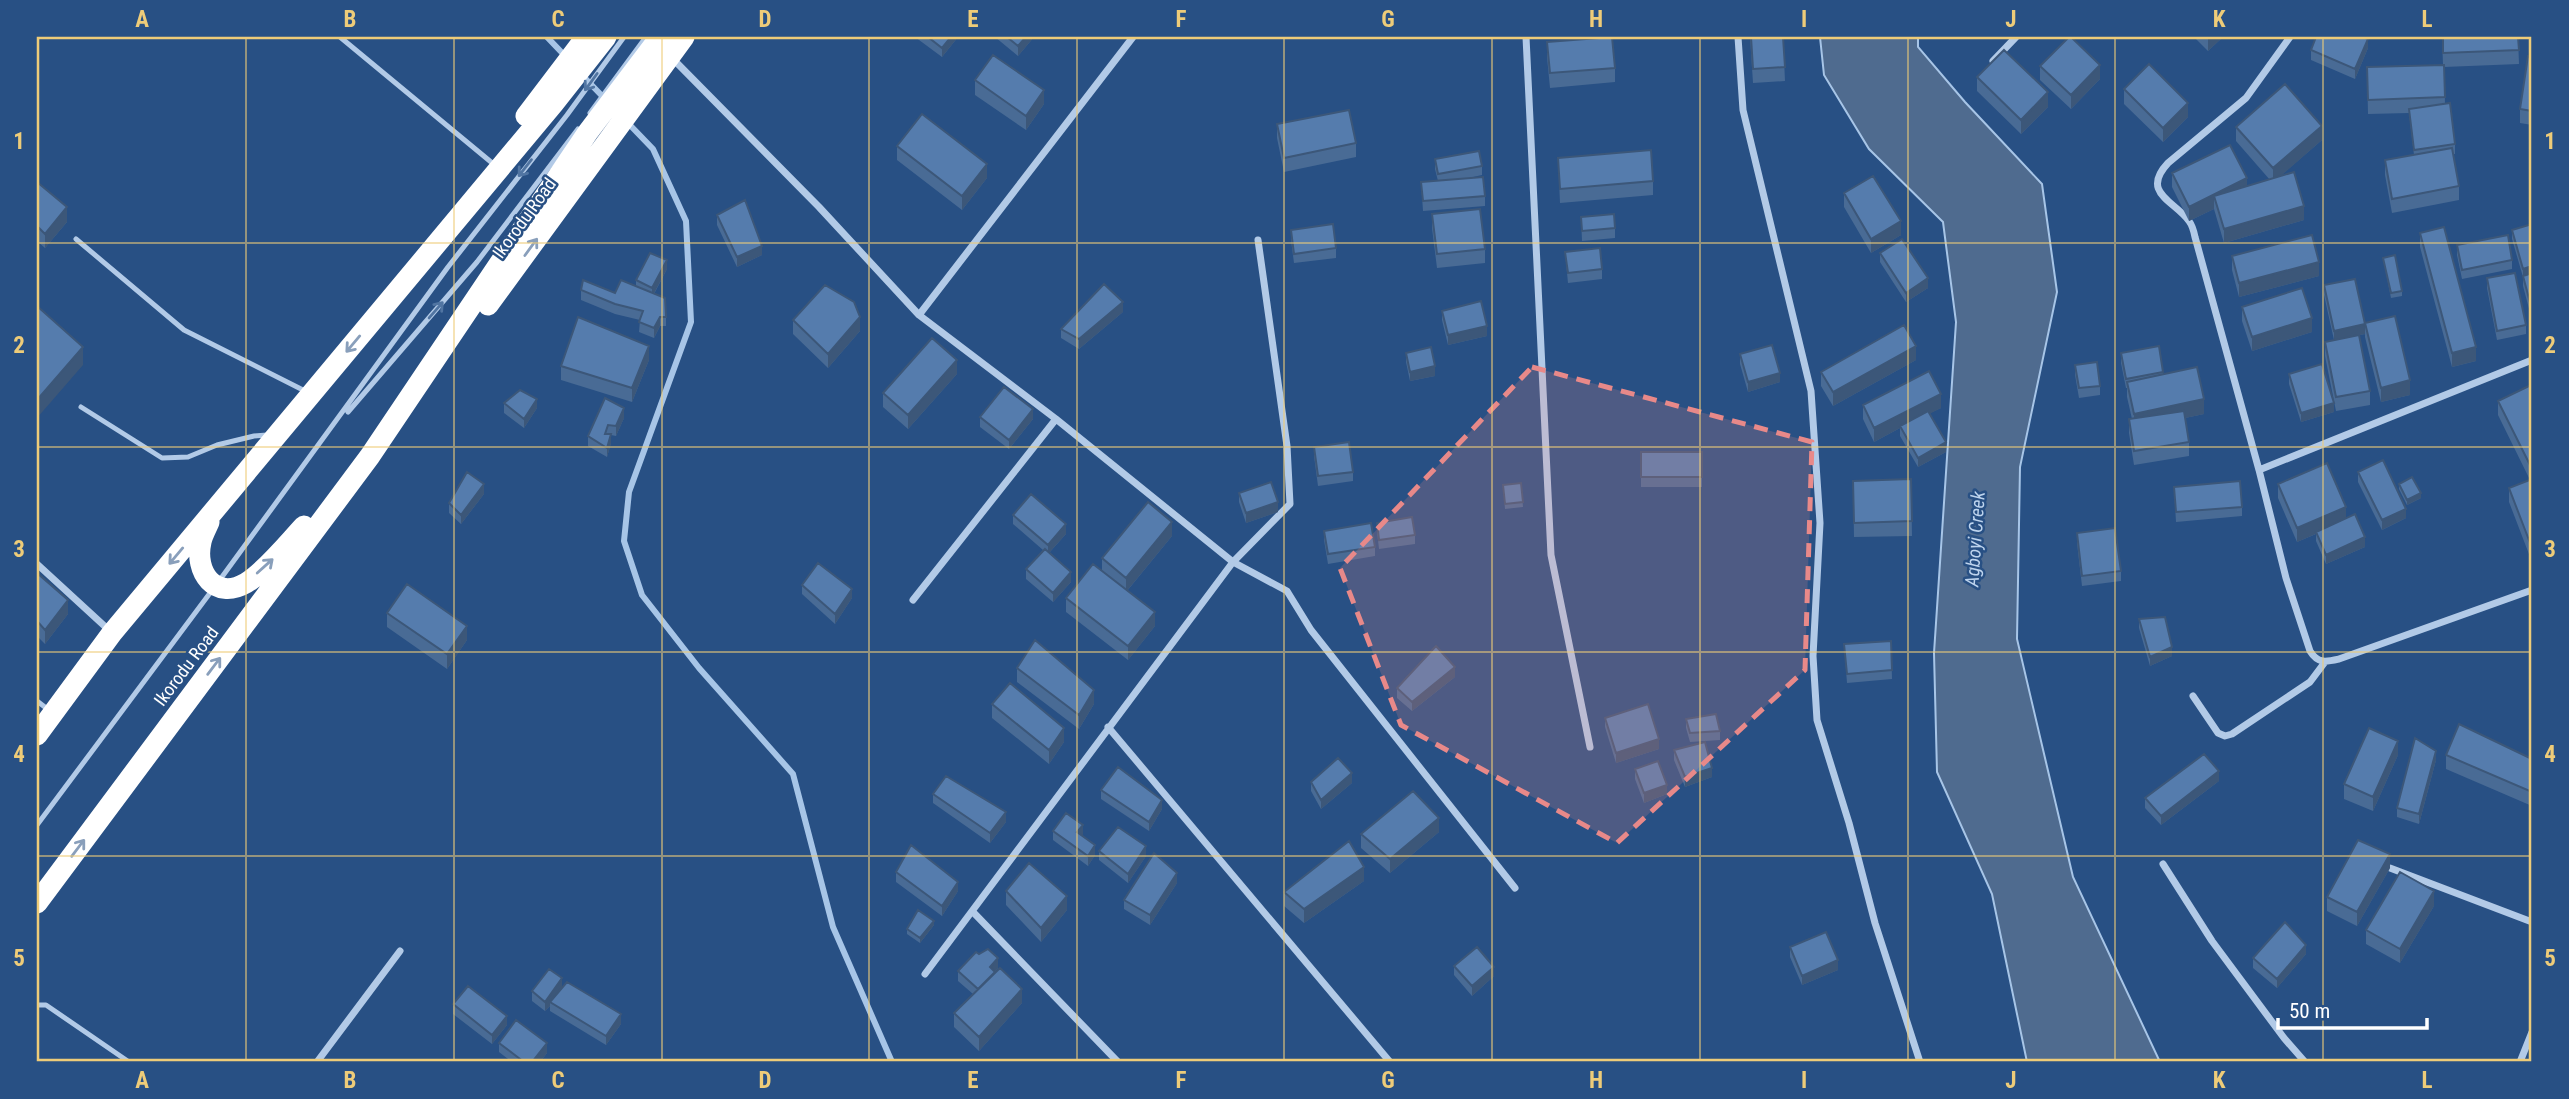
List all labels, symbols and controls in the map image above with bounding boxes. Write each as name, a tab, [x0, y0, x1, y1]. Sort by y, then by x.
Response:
text: A	[135, 6, 149, 33]
text: B	[344, 6, 356, 33]
text: C	[551, 6, 565, 33]
text: D	[759, 6, 772, 33]
text: E	[967, 6, 979, 33]
text: F	[1176, 6, 1187, 33]
text: G	[1381, 6, 1395, 33]
text: H	[1589, 6, 1603, 33]
text: I	[1801, 6, 1807, 33]
text: J	[2005, 6, 2017, 33]
text: K	[2213, 6, 2226, 33]
text: L	[2421, 6, 2433, 33]
one-way arrow	[584, 72, 598, 91]
text: 1	[13, 128, 25, 155]
text: 1	[2544, 128, 2556, 155]
one-way arrow	[518, 159, 533, 177]
street label: Ikorodu Road	[488, 174, 560, 262]
one-way arrow	[524, 238, 538, 257]
one-way arrow	[428, 301, 444, 319]
text: 2	[13, 332, 25, 359]
text: 2	[2544, 332, 2556, 359]
one-way arrow	[345, 334, 361, 352]
water label: Agboyi Creek	[1960, 490, 1990, 588]
text: 3	[13, 536, 25, 563]
text: 3	[2544, 536, 2556, 563]
one-way arrow	[168, 546, 184, 564]
one-way arrow	[256, 557, 273, 574]
street label: Ikorodu Road	[149, 622, 223, 710]
one-way arrow	[207, 657, 221, 676]
text: 4	[13, 741, 25, 768]
text: 4	[2544, 741, 2556, 768]
one-way arrow	[70, 840, 85, 858]
text: 5	[13, 945, 25, 972]
text: 5	[2544, 945, 2556, 972]
scale bar	[2278, 987, 2427, 1031]
text: 50 m	[2289, 999, 2330, 1023]
text: A	[135, 1067, 149, 1094]
text: B	[344, 1067, 356, 1094]
text: C	[551, 1067, 565, 1094]
text: D	[759, 1067, 772, 1094]
text: E	[967, 1067, 979, 1094]
text: F	[1176, 1067, 1187, 1094]
text: G	[1381, 1067, 1395, 1094]
text: H	[1589, 1067, 1603, 1094]
text: I	[1801, 1067, 1807, 1094]
text: J	[2005, 1067, 2017, 1094]
text: K	[2213, 1067, 2226, 1094]
text: L	[2421, 1067, 2433, 1094]

